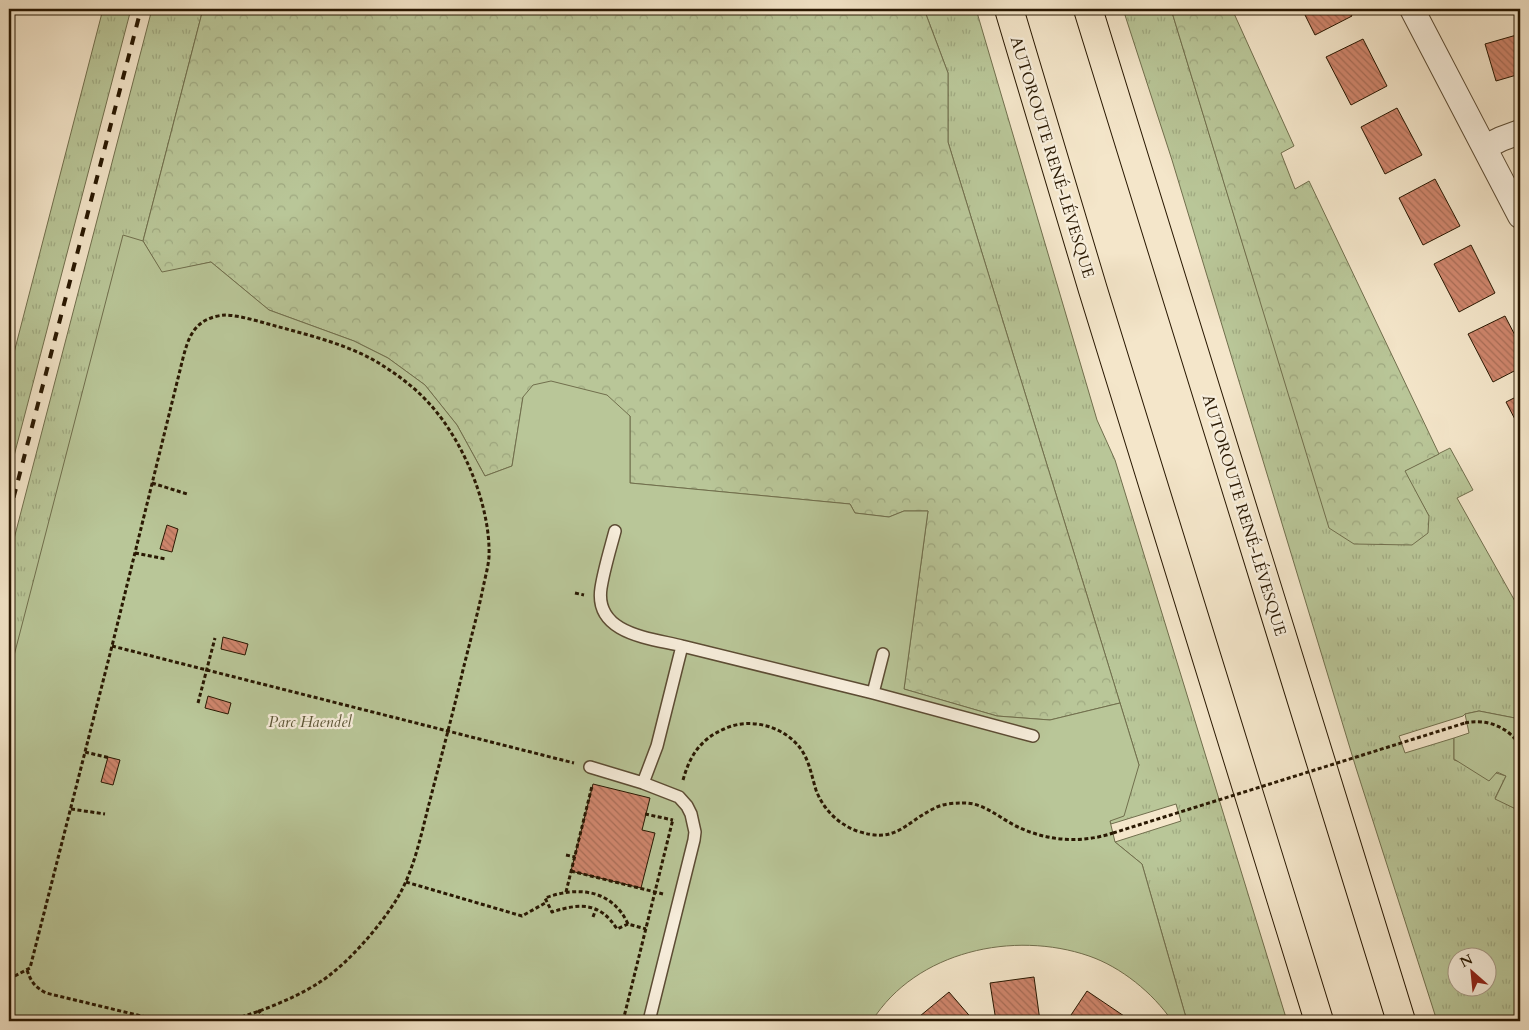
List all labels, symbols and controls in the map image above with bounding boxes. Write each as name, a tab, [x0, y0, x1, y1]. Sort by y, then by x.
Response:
street label: AUTOROUTE RENÉ-LÉVESQUE	[1005, 34, 1099, 281]
street label: AUTOROUTE RENÉ-LÉVESQUE	[1197, 392, 1291, 639]
park label: Parc Haendel	[268, 711, 352, 733]
north arrow	[1446, 948, 1496, 998]
text: N	[1457, 950, 1476, 972]

